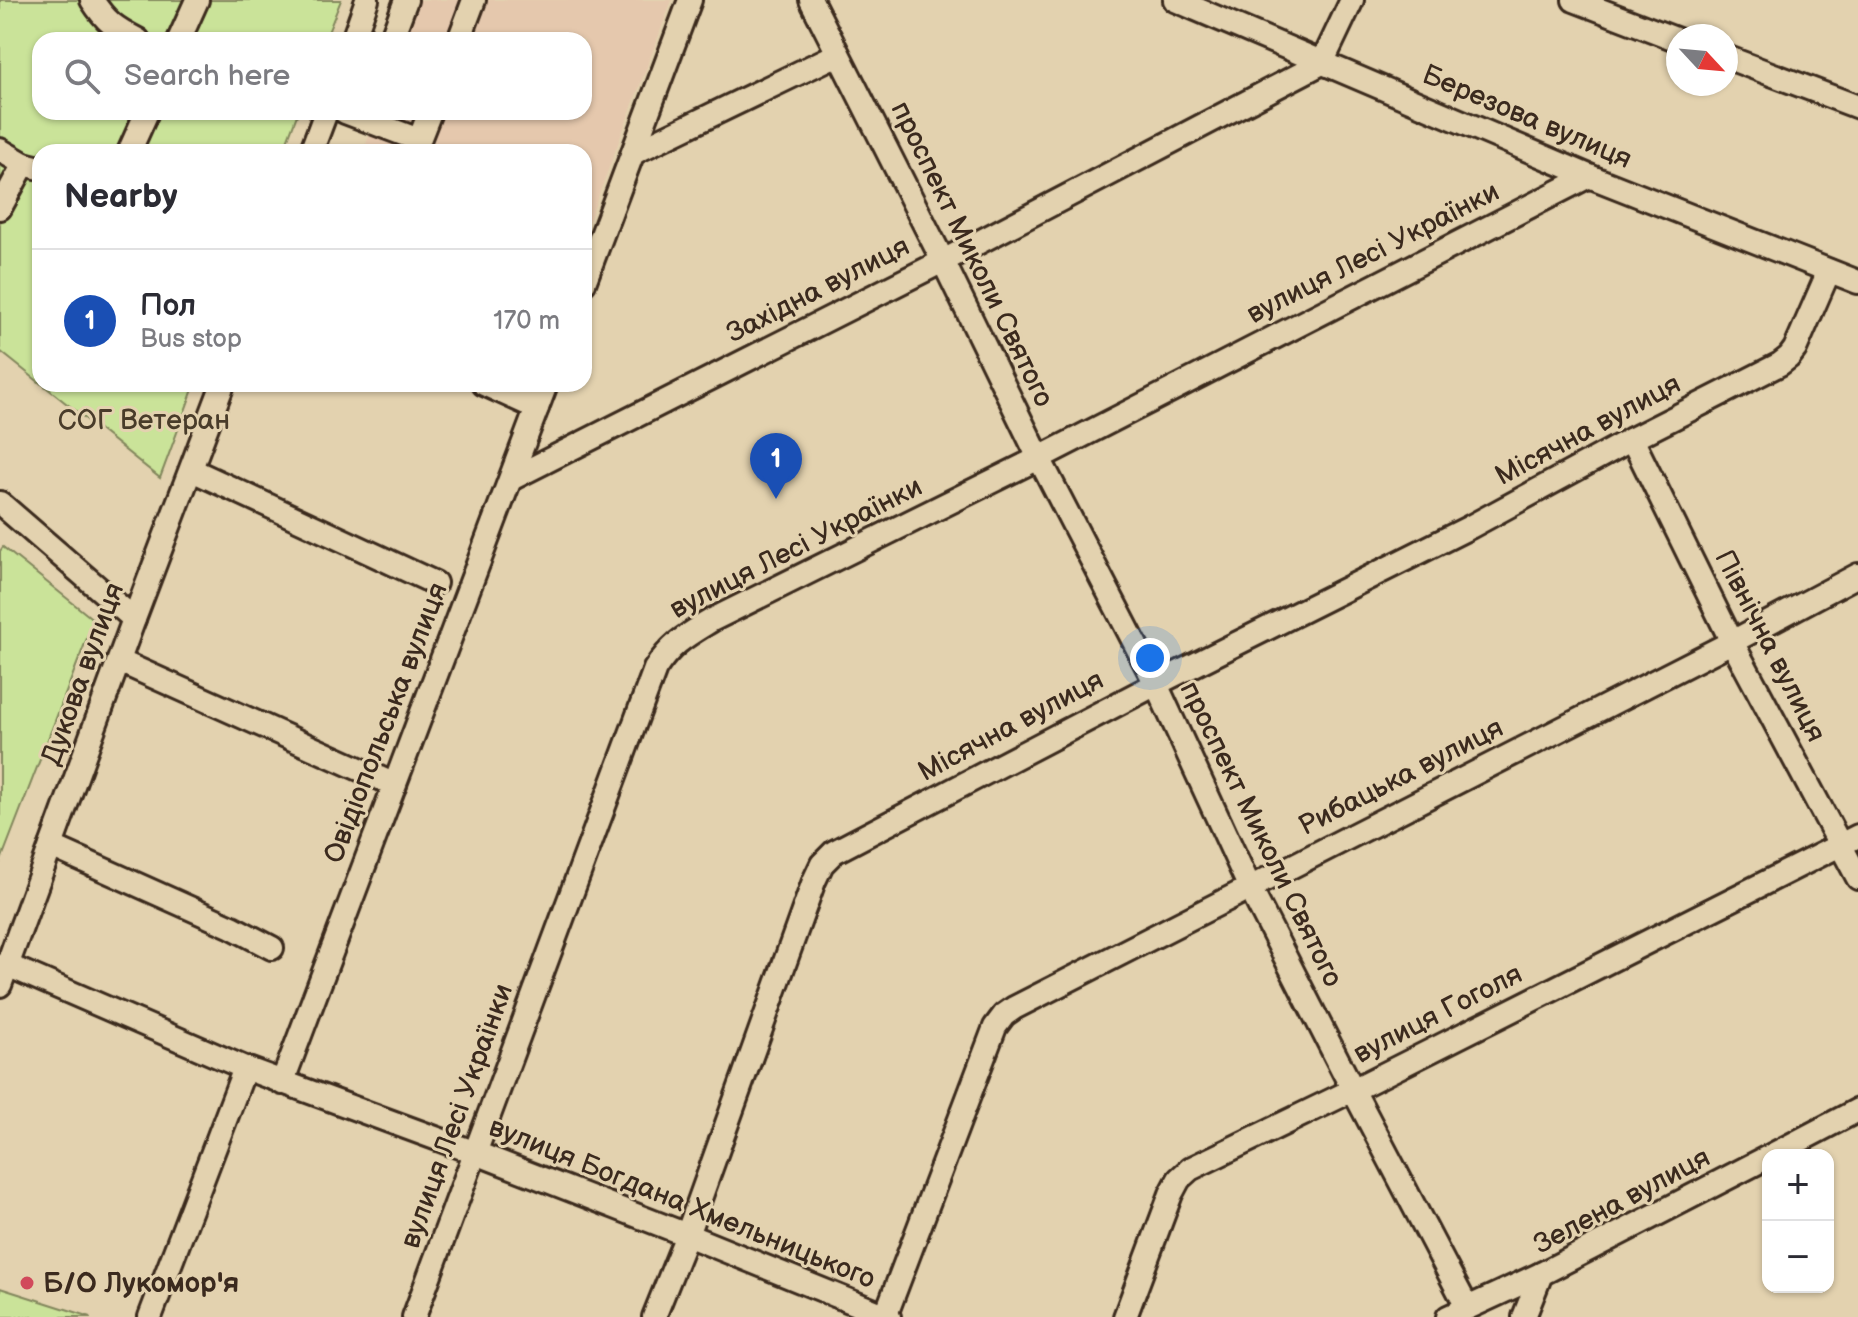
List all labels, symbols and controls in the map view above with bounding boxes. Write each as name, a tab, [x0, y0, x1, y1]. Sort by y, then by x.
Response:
north arrow	[1666, 24, 1738, 96]
search box	[32, 32, 592, 120]
icon: search	[60, 54, 104, 98]
text: Search here	[124, 58, 290, 94]
street label: Березова вулиця	[1417, 58, 1637, 176]
street label: проспект Миколи Святого	[884, 96, 1060, 412]
street label: вулиця Лесі Українки	[1241, 175, 1505, 331]
text: Nearby	[64, 176, 178, 217]
street label: Західна вулиця	[721, 230, 915, 350]
text: Пол	[140, 288, 196, 324]
text: 1	[85, 306, 95, 337]
text: 170 m	[493, 306, 560, 337]
text: Bus stop	[140, 324, 242, 355]
street label: Місячна вулиця	[1490, 367, 1686, 493]
park label: СОГ Ветеран	[58, 404, 230, 437]
pin: 1	[750, 433, 802, 499]
street label: вулиця Лесі Українки	[664, 470, 928, 626]
street label: Північна вулиця	[1707, 545, 1833, 747]
street label: Дукова вулиця	[35, 578, 131, 770]
street label: Овідіопольська вулиця	[317, 578, 455, 868]
your location	[1130, 638, 1170, 678]
street label: Місячна вулиця	[913, 663, 1109, 789]
street label: проспект Миколи Святого	[1173, 676, 1349, 992]
street label: Рибацька вулиця	[1293, 711, 1509, 843]
street label: вулиця Гоголя	[1348, 957, 1528, 1071]
street label: вулиця Лесі Українки	[394, 979, 520, 1253]
street label: вулиця Богдана Хмельницького	[484, 1110, 880, 1296]
street label: Зелена вулиця	[1528, 1141, 1716, 1261]
map controls	[1762, 1149, 1834, 1293]
button: +	[1762, 1149, 1834, 1221]
button: −	[1762, 1221, 1834, 1293]
place label: Б/О Лукомор'я	[43, 1267, 239, 1300]
marker: Б/О Лукомор'я	[18, 1274, 36, 1292]

